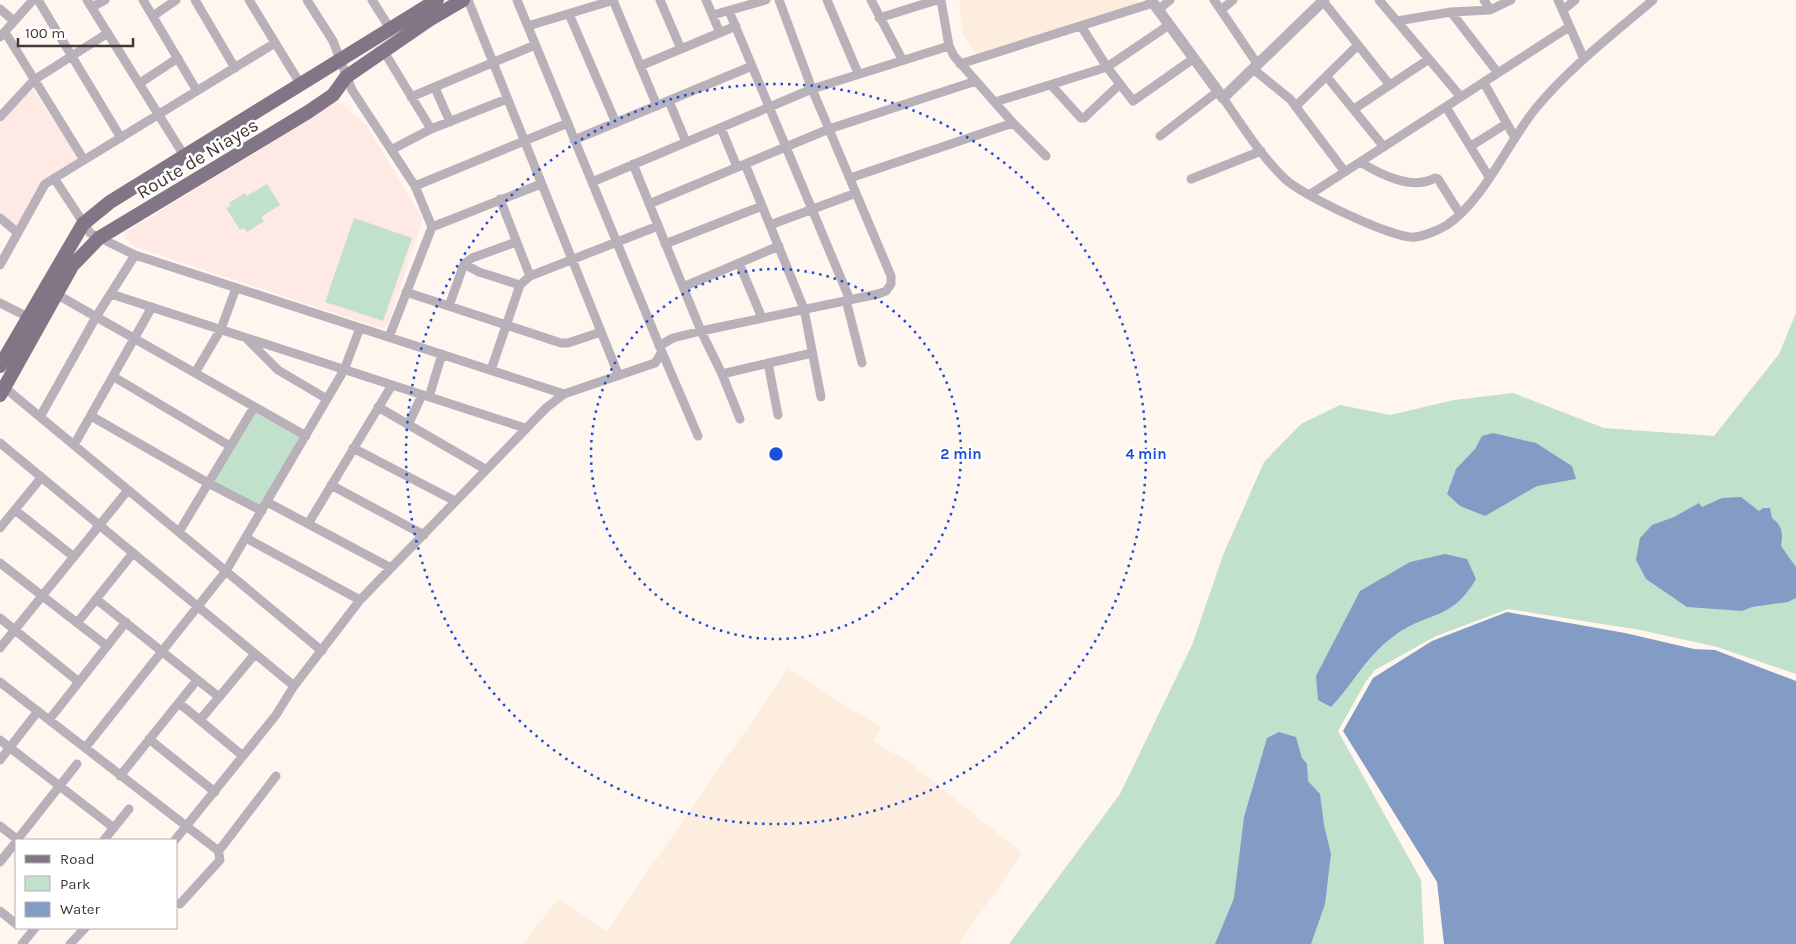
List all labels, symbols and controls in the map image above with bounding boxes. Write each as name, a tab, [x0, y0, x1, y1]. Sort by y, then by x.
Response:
scale bar	[18, 15, 132, 47]
text: 100 m	[25, 24, 65, 42]
street label: Route de Niayes	[133, 114, 262, 204]
centre of rings	[767, 445, 785, 463]
text: 2 min	[940, 445, 982, 463]
text: 4 min	[1125, 445, 1167, 463]
legend	[15, 839, 178, 929]
text: Road	[60, 850, 95, 868]
text: Park	[60, 875, 90, 893]
text: Water	[60, 900, 101, 918]

